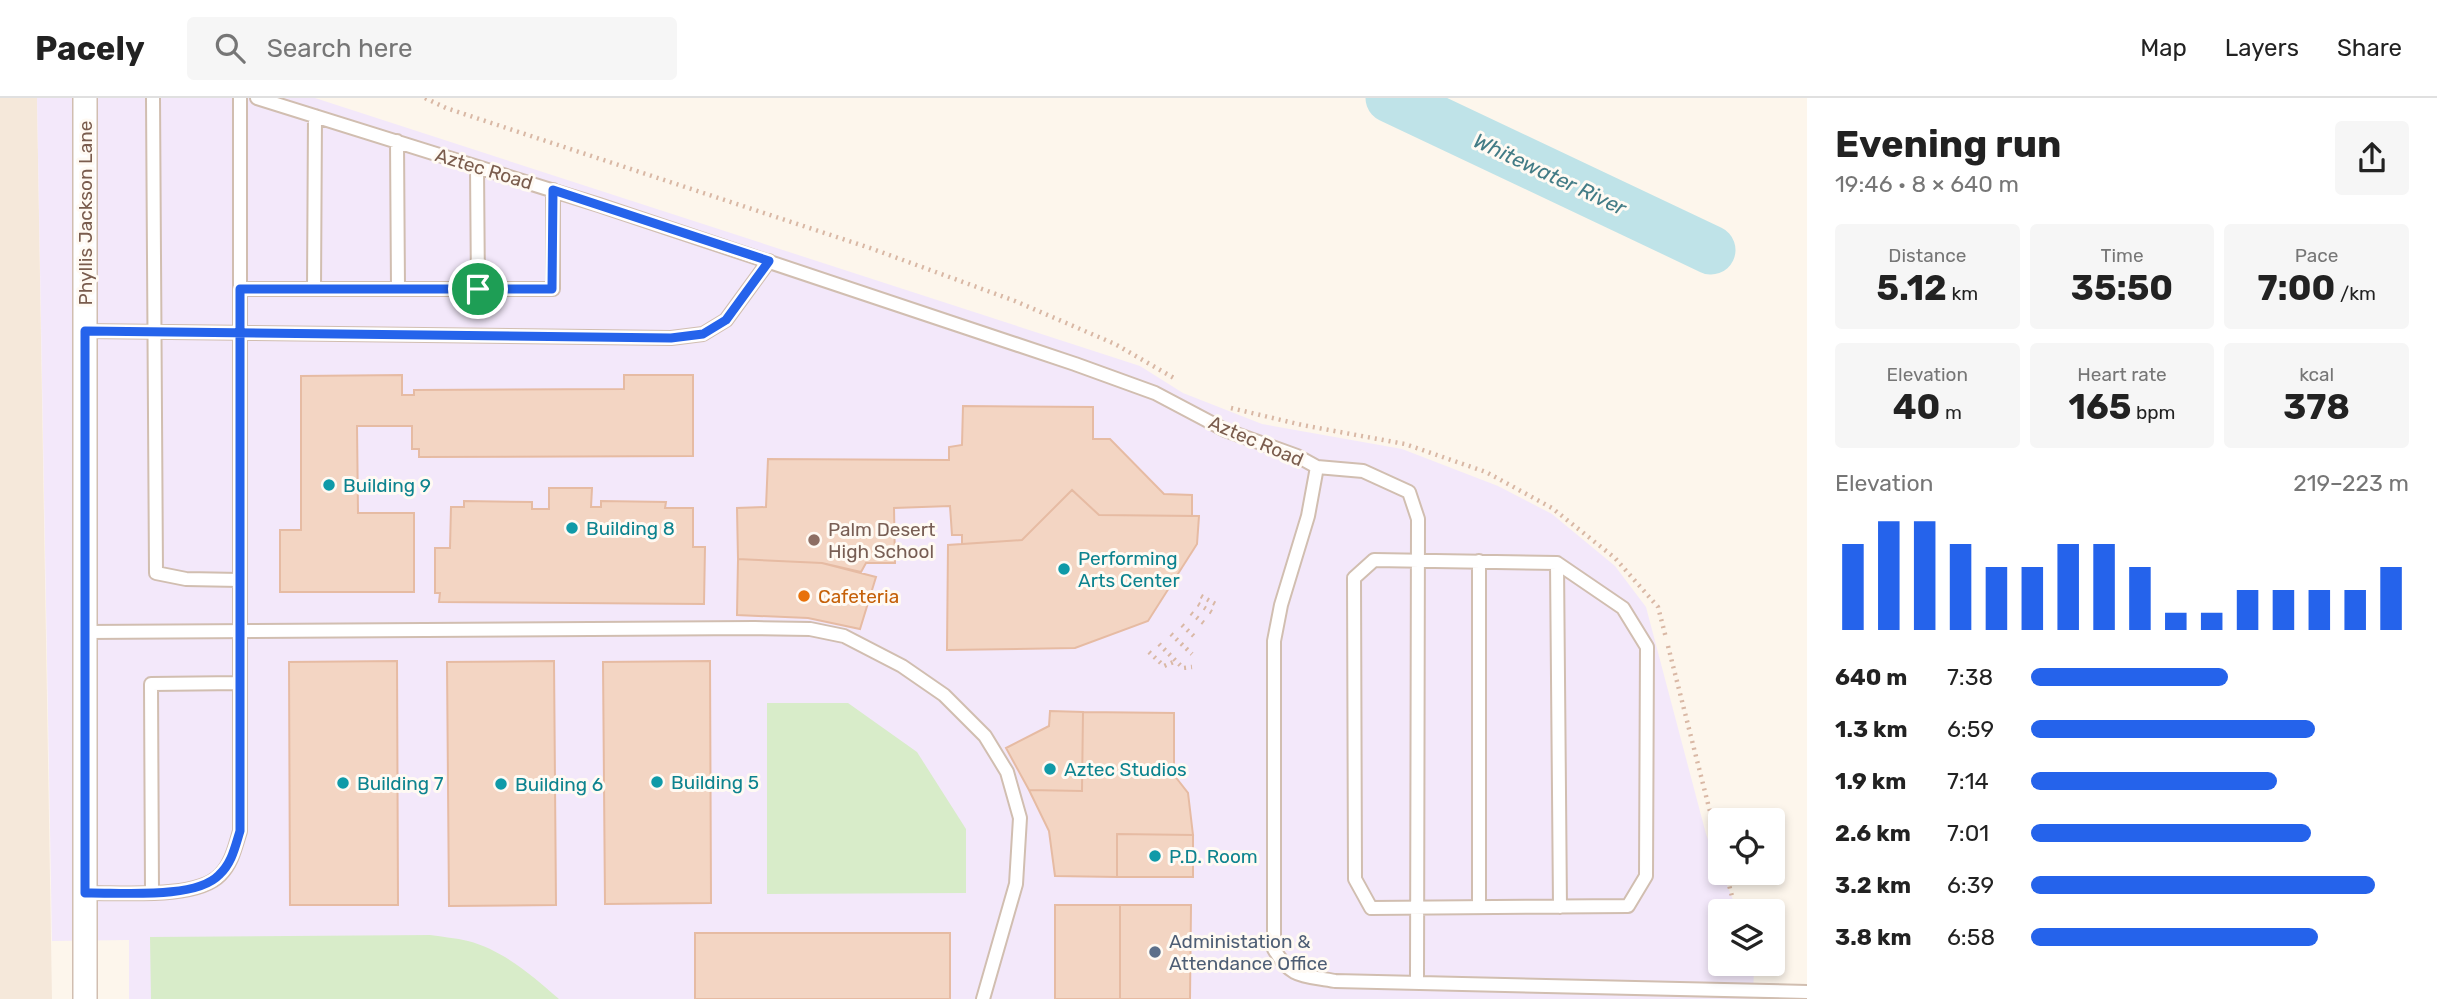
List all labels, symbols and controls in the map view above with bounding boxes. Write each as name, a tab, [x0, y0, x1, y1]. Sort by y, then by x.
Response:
search box	[187, 17, 677, 80]
text: Pacely	[35, 29, 145, 68]
icon: search	[211, 29, 249, 67]
text: Search here	[267, 33, 412, 64]
text: Map	[2140, 34, 2187, 62]
text: Layers	[2225, 34, 2299, 62]
text: Share	[2337, 34, 2402, 62]
street label: Phyllis Jackson Lane	[74, 121, 97, 305]
text: Evening run	[1835, 121, 2061, 167]
button: share	[2335, 121, 2409, 195]
water label: Whitewater River	[1470, 128, 1631, 221]
street label: Aztec Road	[433, 143, 535, 195]
text: 19:46 · 8 × 640 m	[1835, 170, 2019, 198]
text: Distance	[1888, 244, 1966, 267]
text: Time	[2100, 244, 2144, 267]
text: Pace	[2295, 244, 2338, 267]
pin	[448, 259, 508, 319]
text: 5.12	[1877, 267, 1947, 309]
text: 35:50	[2071, 267, 2173, 309]
text: 7:00	[2257, 267, 2335, 309]
icon: arrive	[459, 270, 497, 308]
text: km	[1947, 282, 1978, 305]
text: /km	[2335, 282, 2376, 305]
text: Elevation	[1887, 363, 1968, 386]
text: Heart rate	[2077, 363, 2167, 386]
text: kcal	[2299, 363, 2334, 386]
text: 40	[1893, 386, 1940, 428]
text: 165	[2069, 386, 2131, 428]
text: 378	[2283, 386, 2350, 428]
text: m	[1940, 401, 1962, 424]
text: bpm	[2131, 401, 2175, 424]
street label: Aztec Road	[1205, 411, 1307, 471]
text: Elevation	[1835, 469, 1934, 497]
text: 219–223 m	[2293, 469, 2409, 497]
place label: Building 9	[343, 474, 431, 497]
marker: Building 9	[321, 477, 337, 493]
place label: Building 8	[586, 517, 675, 540]
place label: Palm Desert High School	[828, 518, 936, 563]
marker: Building 8	[564, 520, 580, 536]
marker: Palm Desert High School	[806, 532, 822, 548]
place label: Performing Arts Center	[1078, 547, 1180, 592]
marker: Performing Arts Center	[1056, 561, 1072, 577]
place label: Cafeteria	[818, 585, 899, 608]
marker: Cafeteria	[796, 588, 812, 604]
text: 640 m	[1835, 663, 1907, 691]
text: 7:38	[1947, 663, 1993, 691]
text: 1.3 km	[1835, 715, 1908, 743]
text: 6:59	[1947, 715, 1994, 743]
place label: Aztec Studios	[1064, 758, 1187, 781]
marker: Aztec Studios	[1042, 761, 1058, 777]
text: 1.9 km	[1835, 767, 1906, 795]
text: 7:14	[1947, 767, 1989, 795]
place label: Building 5	[671, 771, 759, 794]
place label: Building 7	[357, 772, 444, 795]
place label: Building 6	[515, 773, 603, 796]
marker: Building 5	[649, 774, 665, 790]
marker: Building 7	[335, 775, 351, 791]
marker: Building 6	[493, 776, 509, 792]
map controls	[1708, 808, 1785, 976]
button: locate	[1708, 808, 1785, 885]
text: 2.6 km	[1835, 819, 1911, 847]
text: 7:01	[1947, 819, 1989, 847]
place label: P.D. Room	[1169, 845, 1258, 868]
marker: P.D. Room	[1147, 848, 1163, 864]
text: 3.2 km	[1835, 871, 1911, 899]
text: 6:39	[1947, 871, 1994, 899]
button: layers	[1708, 899, 1785, 976]
text: 3.8 km	[1835, 923, 1912, 951]
text: 6:58	[1947, 923, 1995, 951]
place label: Administation & Attendance Office	[1169, 930, 1328, 975]
marker: Administation & Attendance Office	[1147, 944, 1163, 960]

